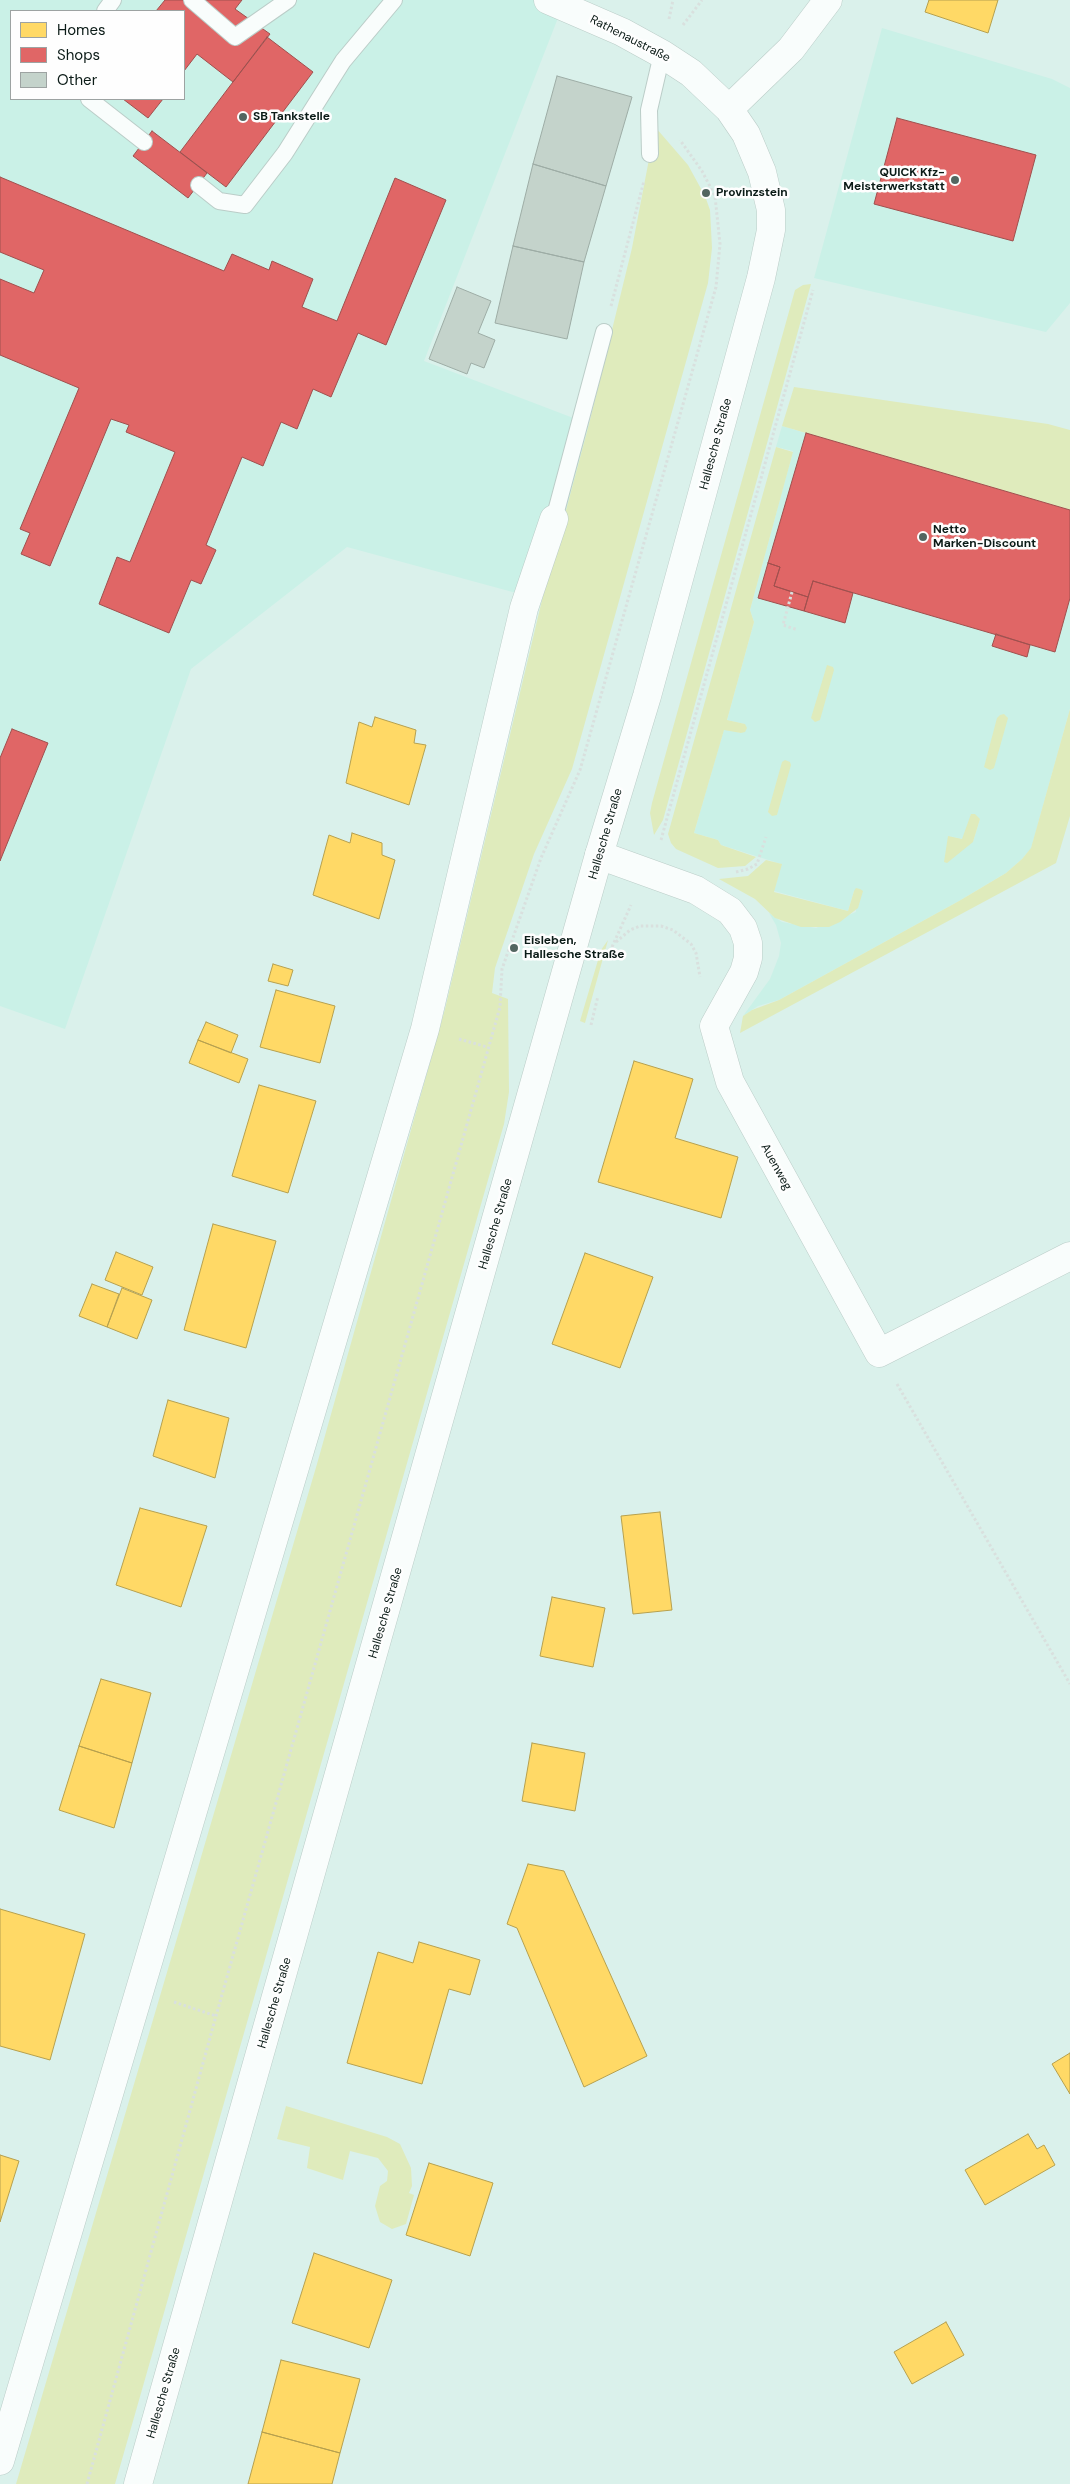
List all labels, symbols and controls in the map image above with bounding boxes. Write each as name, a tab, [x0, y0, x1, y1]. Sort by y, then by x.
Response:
legend	[10, 10, 185, 100]
street label: Rathenaustraße	[588, 13, 672, 65]
text: Homes	[57, 20, 106, 40]
text: Shops	[57, 45, 100, 65]
text: Other	[57, 70, 97, 90]
place label: SB Tankstelle	[253, 110, 330, 124]
marker: SB Tankstelle	[237, 111, 249, 123]
place label: QUICK Kfz- Meisterwerkstatt	[843, 166, 945, 194]
marker: QUICK Kfz- Meisterwerkstatt	[949, 174, 961, 186]
place label: Provinzstein	[716, 186, 788, 200]
marker: Provinzstein	[700, 187, 712, 199]
street label: Hallesche Straße	[697, 397, 735, 491]
place label: Netto Marken-Discount	[933, 523, 1036, 551]
marker: Netto Marken-Discount	[917, 531, 929, 543]
street label: Hallesche Straße	[586, 787, 626, 881]
place label: Eisleben, Hallesche Straße	[524, 934, 624, 962]
marker: Eisleben, Hallesche Straße	[508, 942, 520, 954]
street label: Auenweg	[757, 1141, 795, 1193]
street label: Hallesche Straße	[476, 1177, 516, 1271]
street label: Hallesche Straße	[366, 1566, 406, 1660]
street label: Hallesche Straße	[255, 1956, 295, 2050]
street label: Hallesche Straße	[144, 2346, 184, 2440]

